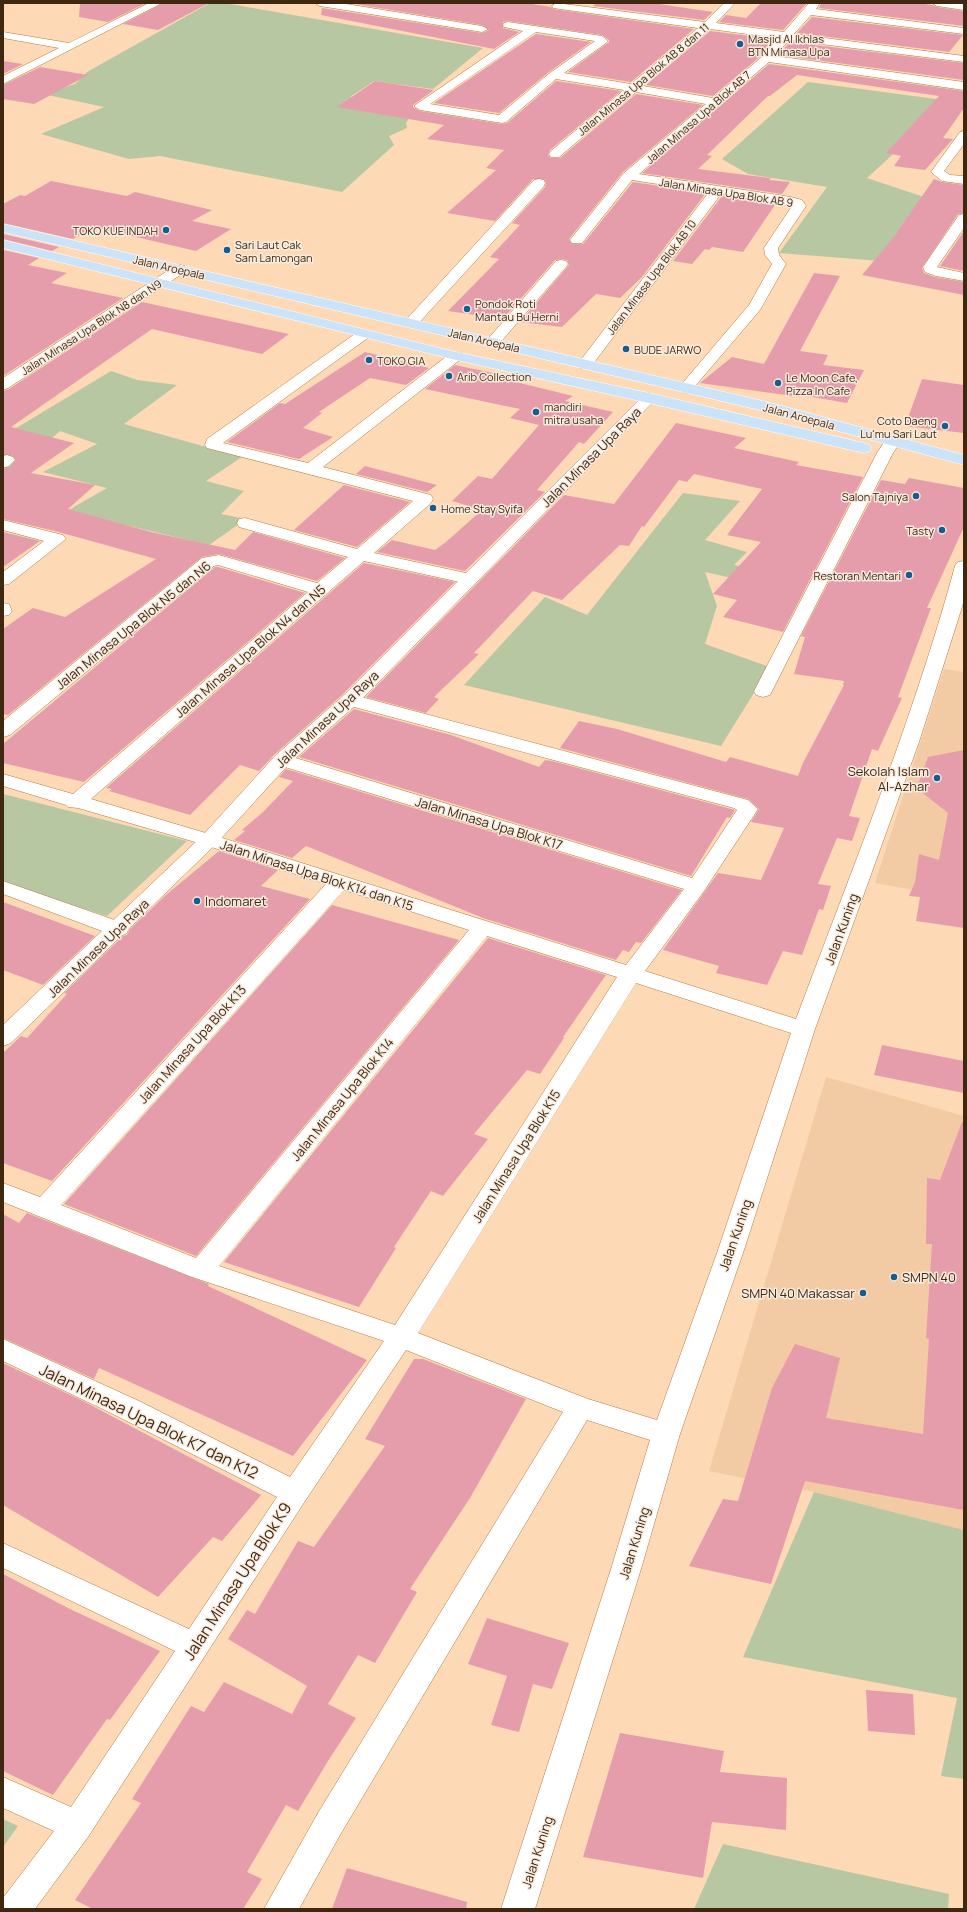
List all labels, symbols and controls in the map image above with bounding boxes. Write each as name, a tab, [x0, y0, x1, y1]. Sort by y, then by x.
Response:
street label: Jalan Minasa Upa Blok AB 8 dan 11	[574, 19, 712, 139]
place label: Masjid Al Ikhlas BTN Minasa Upa	[748, 31, 830, 59]
marker: Masjid Al Ikhlas BTN Minasa Upa	[735, 39, 745, 49]
street label: Jalan Minasa Upa Blok AB 7	[642, 67, 754, 167]
street label: Jalan Minasa Upa Blok AB 9	[658, 174, 794, 210]
street label: Jalan Minasa Upa Blok AB 10	[603, 217, 699, 337]
place label: TOKO KUE INDAH	[73, 223, 158, 238]
marker: TOKO KUE INDAH	[161, 225, 171, 235]
place label: Sari Laut Cak Sam Lamongan	[235, 237, 313, 265]
marker: Sari Laut Cak Sam Lamongan	[222, 245, 232, 255]
street label: Jalan Aroepala	[131, 251, 207, 283]
street label: Jalan Minasa Upa Blok N8 dan N9	[18, 276, 164, 378]
place label: Pondok Roti Mantau Bu Herni	[475, 296, 559, 324]
marker: Pondok Roti Mantau Bu Herni	[462, 304, 472, 314]
street label: Jalan Aroepala	[446, 324, 522, 356]
place label: BUDE JARWO	[634, 342, 701, 357]
marker: BUDE JARWO	[621, 344, 631, 354]
place label: TOKO GIA	[377, 353, 425, 368]
marker: TOKO GIA	[364, 355, 374, 365]
place label: Arib Collection	[457, 369, 531, 384]
place label: Le Moon Cafe, Pizza In Cafe	[786, 370, 858, 398]
marker: Arib Collection	[444, 371, 454, 381]
marker: Le Moon Cafe, Pizza In Cafe	[773, 378, 783, 388]
place label: mandiri mitra usaha	[544, 399, 603, 427]
street label: Jalan Aroepala	[762, 399, 836, 433]
street label: Jalan Minasa Upa Raya	[537, 403, 645, 511]
marker: mandiri mitra usaha	[531, 407, 541, 417]
place label: Coto Daeng Lu'mu Sari Laut	[860, 413, 937, 441]
marker: Coto Daeng Lu'mu Sari Laut	[940, 421, 950, 431]
place label: Salon Tajniya	[842, 489, 908, 504]
marker: Salon Tajniya	[911, 491, 921, 501]
place label: Home Stay Syifa	[441, 501, 523, 516]
marker: Home Stay Syifa	[428, 503, 438, 513]
place label: Tasty	[906, 523, 934, 538]
marker: Tasty	[937, 525, 947, 535]
street label: Jalan Minasa Upa Blok N5 dan N6	[52, 557, 214, 693]
place label: Restoran Mentari	[813, 568, 901, 583]
marker: Restoran Mentari	[904, 570, 914, 580]
street label: Jalan Minasa Upa Blok N4 dan N5	[171, 580, 329, 722]
street label: Jalan Minasa Upa Raya	[272, 666, 382, 772]
place label: Sekolah Islam Al-Azhar	[848, 762, 929, 795]
marker: Sekolah Islam Al-Azhar	[932, 773, 942, 783]
street label: Jalan Minasa Upa Blok K17	[413, 792, 565, 854]
street label: Jalan Minasa Upa Blok K14 dan K15	[218, 835, 416, 915]
street label: Jalan Kuning	[820, 891, 862, 967]
place label: Indomaret	[205, 892, 267, 910]
street label: Jalan Minasa Upa Raya	[43, 895, 153, 1001]
marker: Indomaret	[192, 896, 202, 906]
street label: Jalan Minasa Upa Blok K13	[134, 981, 250, 1107]
street label: Jalan Minasa Upa Blok K14	[286, 1033, 398, 1165]
street label: Jalan Minasa Upa Blok K15	[468, 1086, 564, 1226]
street label: Jalan Kuning	[714, 1197, 756, 1273]
place label: SMPN 40	[902, 1268, 956, 1286]
marker: SMPN 40	[889, 1272, 899, 1282]
place label: SMPN 40 Makassar	[741, 1284, 855, 1302]
marker: SMPN 40 Makassar	[858, 1288, 868, 1298]
street label: Jalan Minasa Upa Blok K7 dan K12	[36, 1358, 262, 1484]
street label: Jalan Minasa Upa Blok K9	[178, 1498, 296, 1664]
street label: Jalan Kuning	[614, 1505, 654, 1581]
street label: Jalan Kuning	[517, 1814, 557, 1890]

